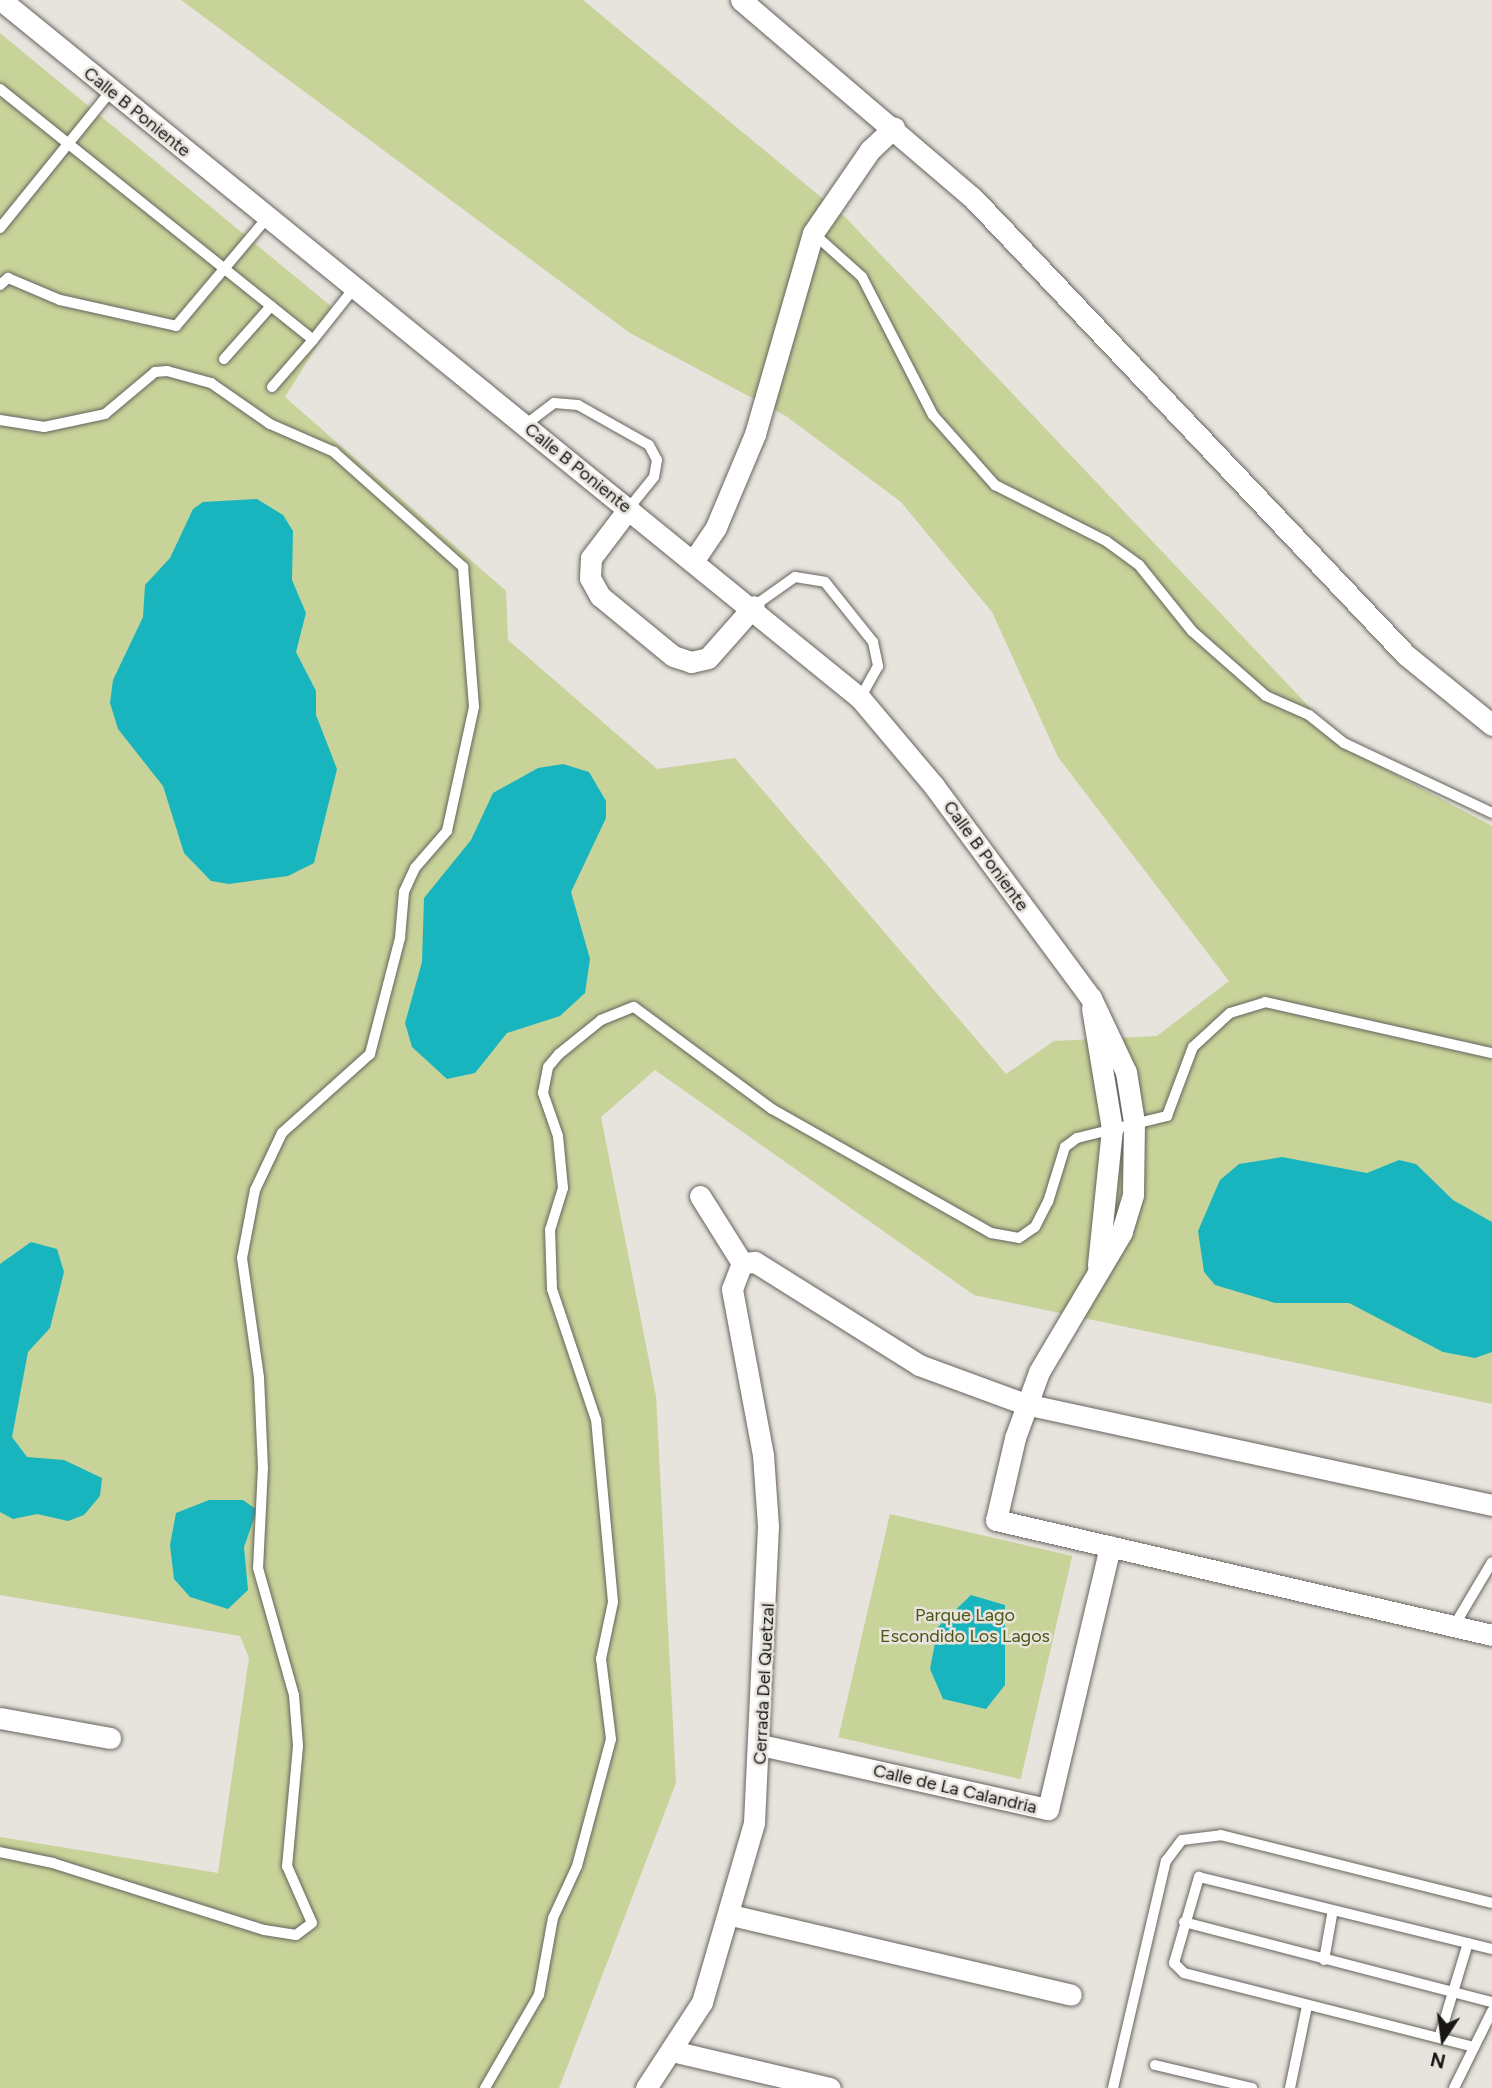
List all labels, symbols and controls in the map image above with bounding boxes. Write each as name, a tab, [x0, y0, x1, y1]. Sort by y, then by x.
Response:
street label: Calle B Poniente	[79, 62, 195, 162]
street label: Calle B Poniente	[520, 418, 636, 518]
street label: Calle B Poniente	[939, 797, 1033, 915]
street label: Cerrada Del Quetzal	[749, 1603, 779, 1765]
park label: Parque Lago Escondido Los Lagos	[880, 1605, 1050, 1648]
street label: Calle de La Calandria	[871, 1760, 1039, 1818]
north arrow	[1408, 2004, 1478, 2074]
text: N	[1428, 2047, 1448, 2073]

